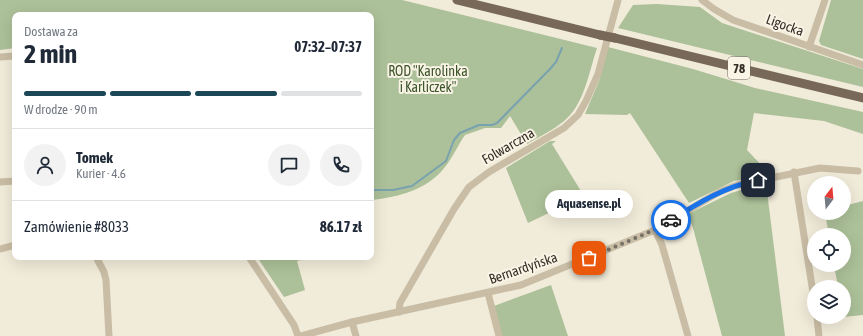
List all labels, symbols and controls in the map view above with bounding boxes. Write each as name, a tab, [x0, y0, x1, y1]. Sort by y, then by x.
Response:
street label: Ligocka	[764, 11, 806, 39]
text: Dostawa za	[24, 24, 78, 39]
text: 07:32–07:37	[294, 38, 362, 55]
text: 2 min	[24, 39, 77, 69]
road number: 78	[728, 57, 750, 79]
park label: ROD "Karolinka i Karliczek"	[388, 63, 468, 95]
text: W drodze · 90 m	[24, 102, 98, 117]
street label: Folwarczna	[479, 125, 537, 167]
button: person	[24, 144, 66, 186]
button: chat	[268, 144, 310, 186]
button: phone	[320, 144, 362, 186]
text: Tomek	[76, 149, 113, 166]
pin	[741, 163, 775, 197]
text: Kurier · 4.6	[76, 166, 126, 181]
icon: home	[747, 169, 769, 191]
north arrow	[807, 176, 851, 220]
map controls	[807, 176, 851, 324]
callout: Aquasense.pl	[545, 190, 633, 218]
text: Aquasense.pl	[557, 196, 621, 211]
courier	[651, 200, 691, 240]
icon: car	[660, 209, 682, 231]
text: Zamówienie #8033	[24, 218, 129, 235]
text: 86.17 zł	[320, 218, 362, 235]
button: locate	[807, 228, 851, 272]
pin	[572, 241, 606, 275]
icon: bag	[578, 247, 600, 269]
street label: Bernardyńska	[487, 249, 559, 287]
button: layers	[807, 280, 851, 324]

